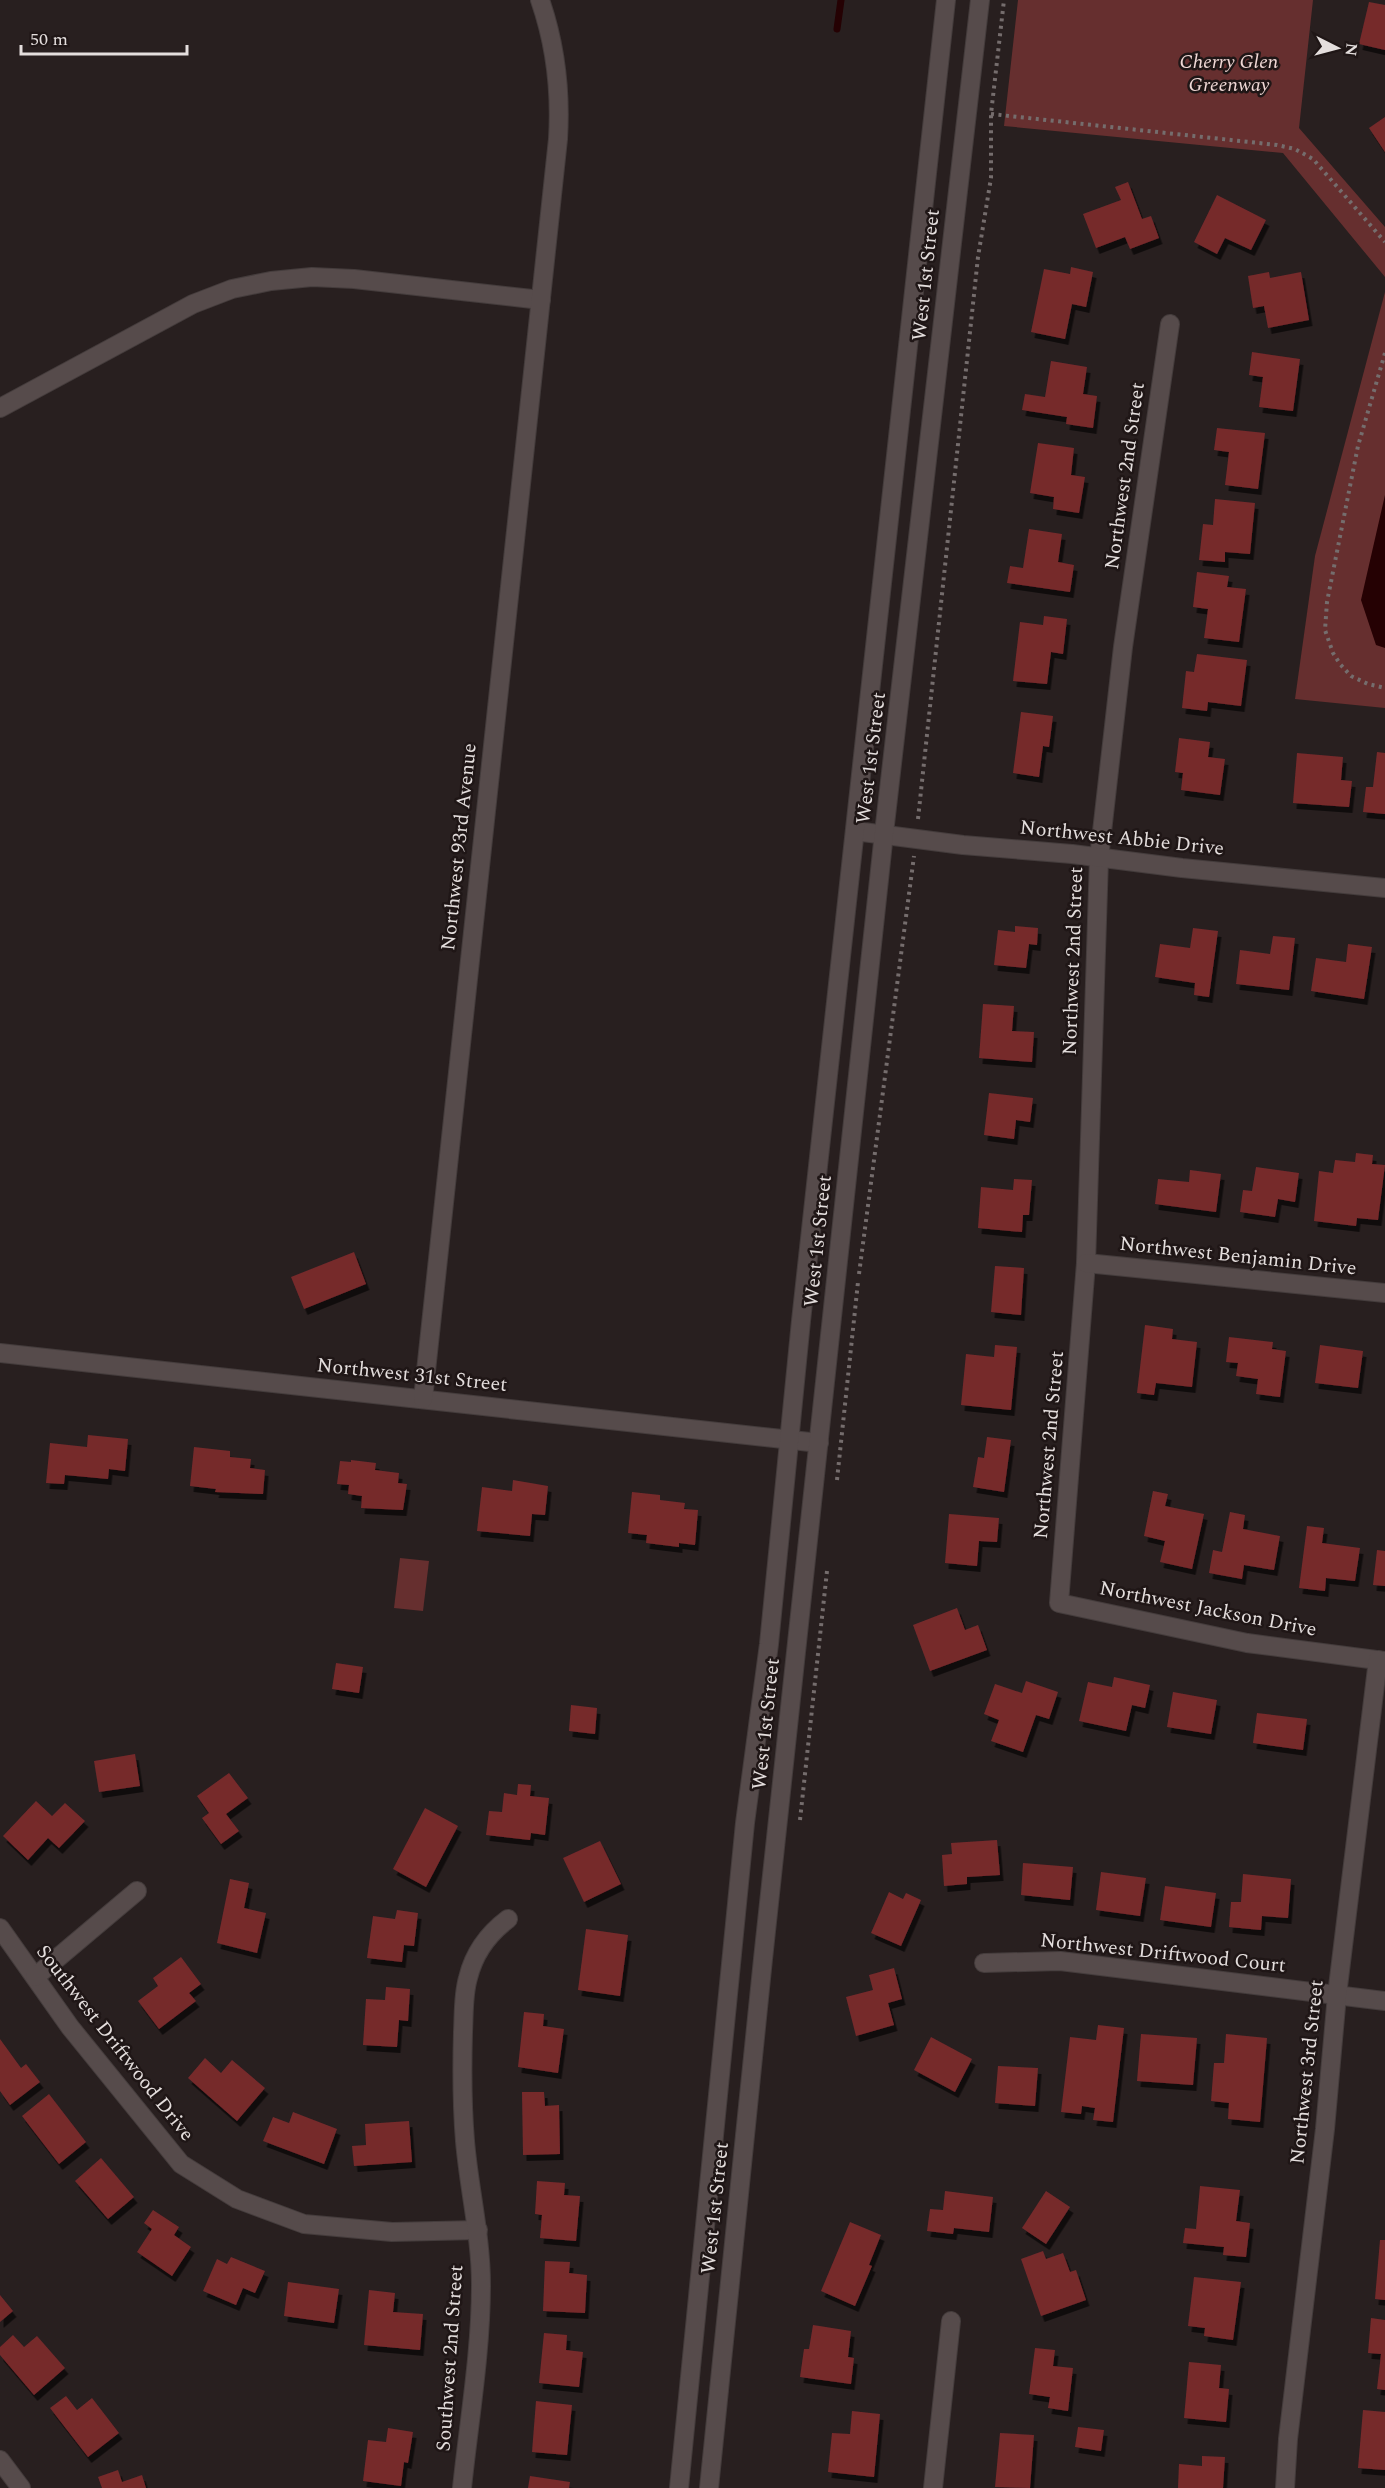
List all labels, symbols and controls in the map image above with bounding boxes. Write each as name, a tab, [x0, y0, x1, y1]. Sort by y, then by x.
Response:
scale bar	[21, 18, 188, 56]
north arrow	[1307, 18, 1367, 78]
text: 50 m	[30, 26, 68, 53]
text: N	[1338, 42, 1364, 57]
park label: Cherry Glen Greenway	[1180, 47, 1279, 100]
street label: West 1st Street	[904, 208, 948, 342]
street label: Northwest 2nd Street	[1097, 380, 1153, 572]
street label: West 1st Street	[848, 690, 894, 826]
street label: Northwest 93rd Avenue	[433, 742, 485, 952]
street label: Northwest Abbie Drive	[1018, 812, 1226, 864]
street label: Northwest 2nd Street	[1055, 866, 1091, 1056]
street label: West 1st Street	[796, 1174, 840, 1308]
street label: Northwest Benjamin Drive	[1118, 1229, 1358, 1283]
street label: Northwest 31st Street	[315, 1350, 509, 1400]
street label: Northwest 2nd Street	[1026, 1350, 1072, 1540]
street label: Northwest Jackson Drive	[1097, 1573, 1319, 1645]
street label: West 1st Street	[744, 1657, 788, 1791]
street label: Northwest Driftwood Court	[1039, 1925, 1287, 1981]
street label: Southwest Driftwood Drive	[29, 1938, 201, 2148]
street label: Northwest 3rd Street	[1282, 1978, 1332, 2166]
street label: West 1st Street	[693, 2141, 737, 2275]
street label: Southwest 2nd Street	[429, 2264, 471, 2452]

